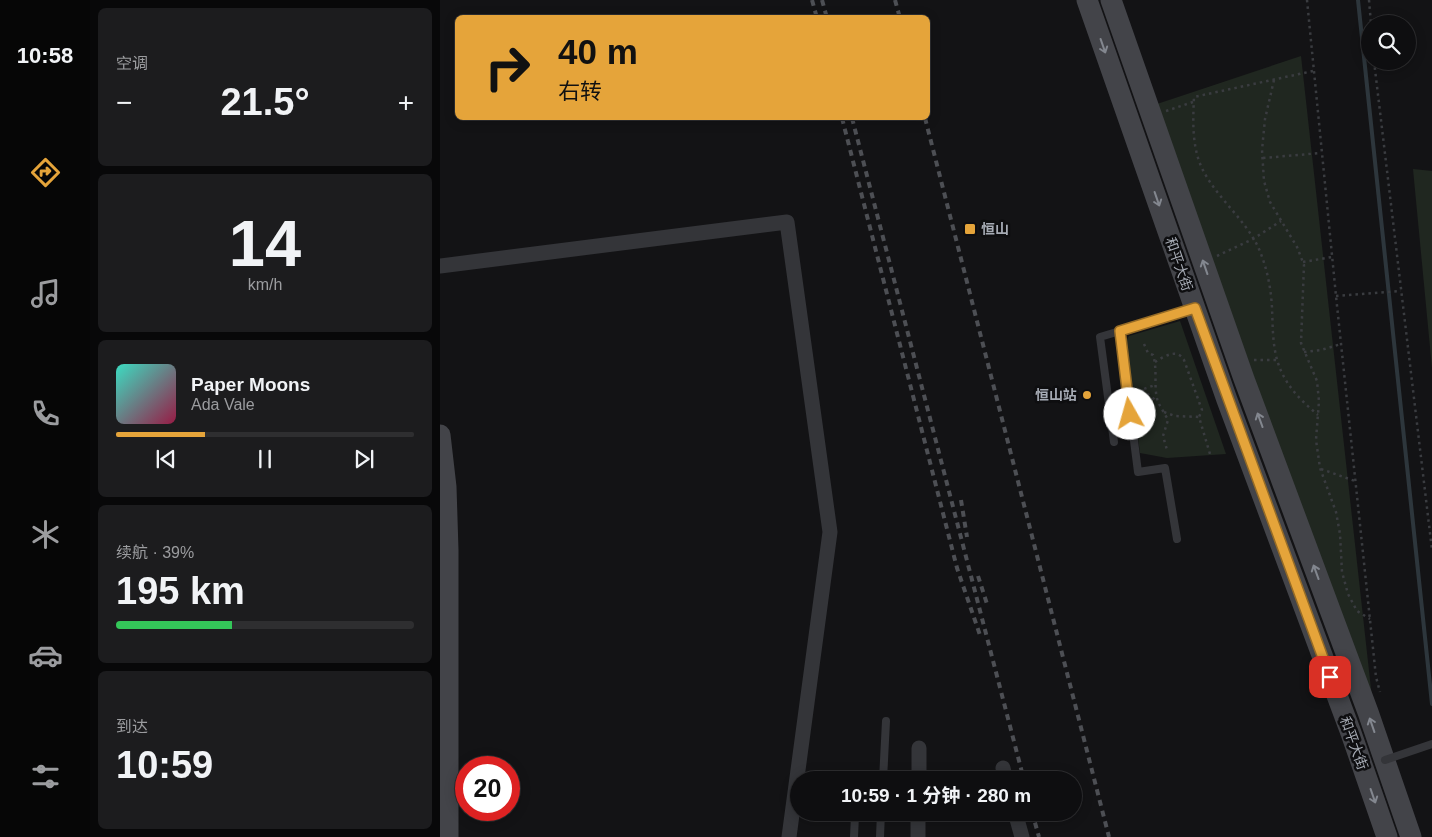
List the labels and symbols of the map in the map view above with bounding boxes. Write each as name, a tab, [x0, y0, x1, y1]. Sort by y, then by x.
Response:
one-way arrow	[1099, 38, 1108, 53]
one-way arrow	[1153, 191, 1162, 207]
place label: 恒山	[981, 221, 1009, 237]
marker: 恒山	[963, 222, 977, 236]
street label: 和平大街	[1162, 235, 1196, 293]
one-way arrow	[1200, 260, 1209, 275]
place label: 恒山站	[1035, 387, 1077, 403]
position arrow	[1103, 387, 1155, 439]
marker: 恒山站	[1081, 389, 1093, 401]
one-way arrow	[1255, 413, 1264, 428]
one-way arrow	[1311, 565, 1320, 580]
pin	[1309, 656, 1351, 698]
street label: 和平大街	[1337, 714, 1371, 772]
one-way arrow	[1367, 717, 1376, 733]
speed limit sign: 20	[455, 756, 520, 821]
one-way arrow	[1368, 788, 1378, 804]

